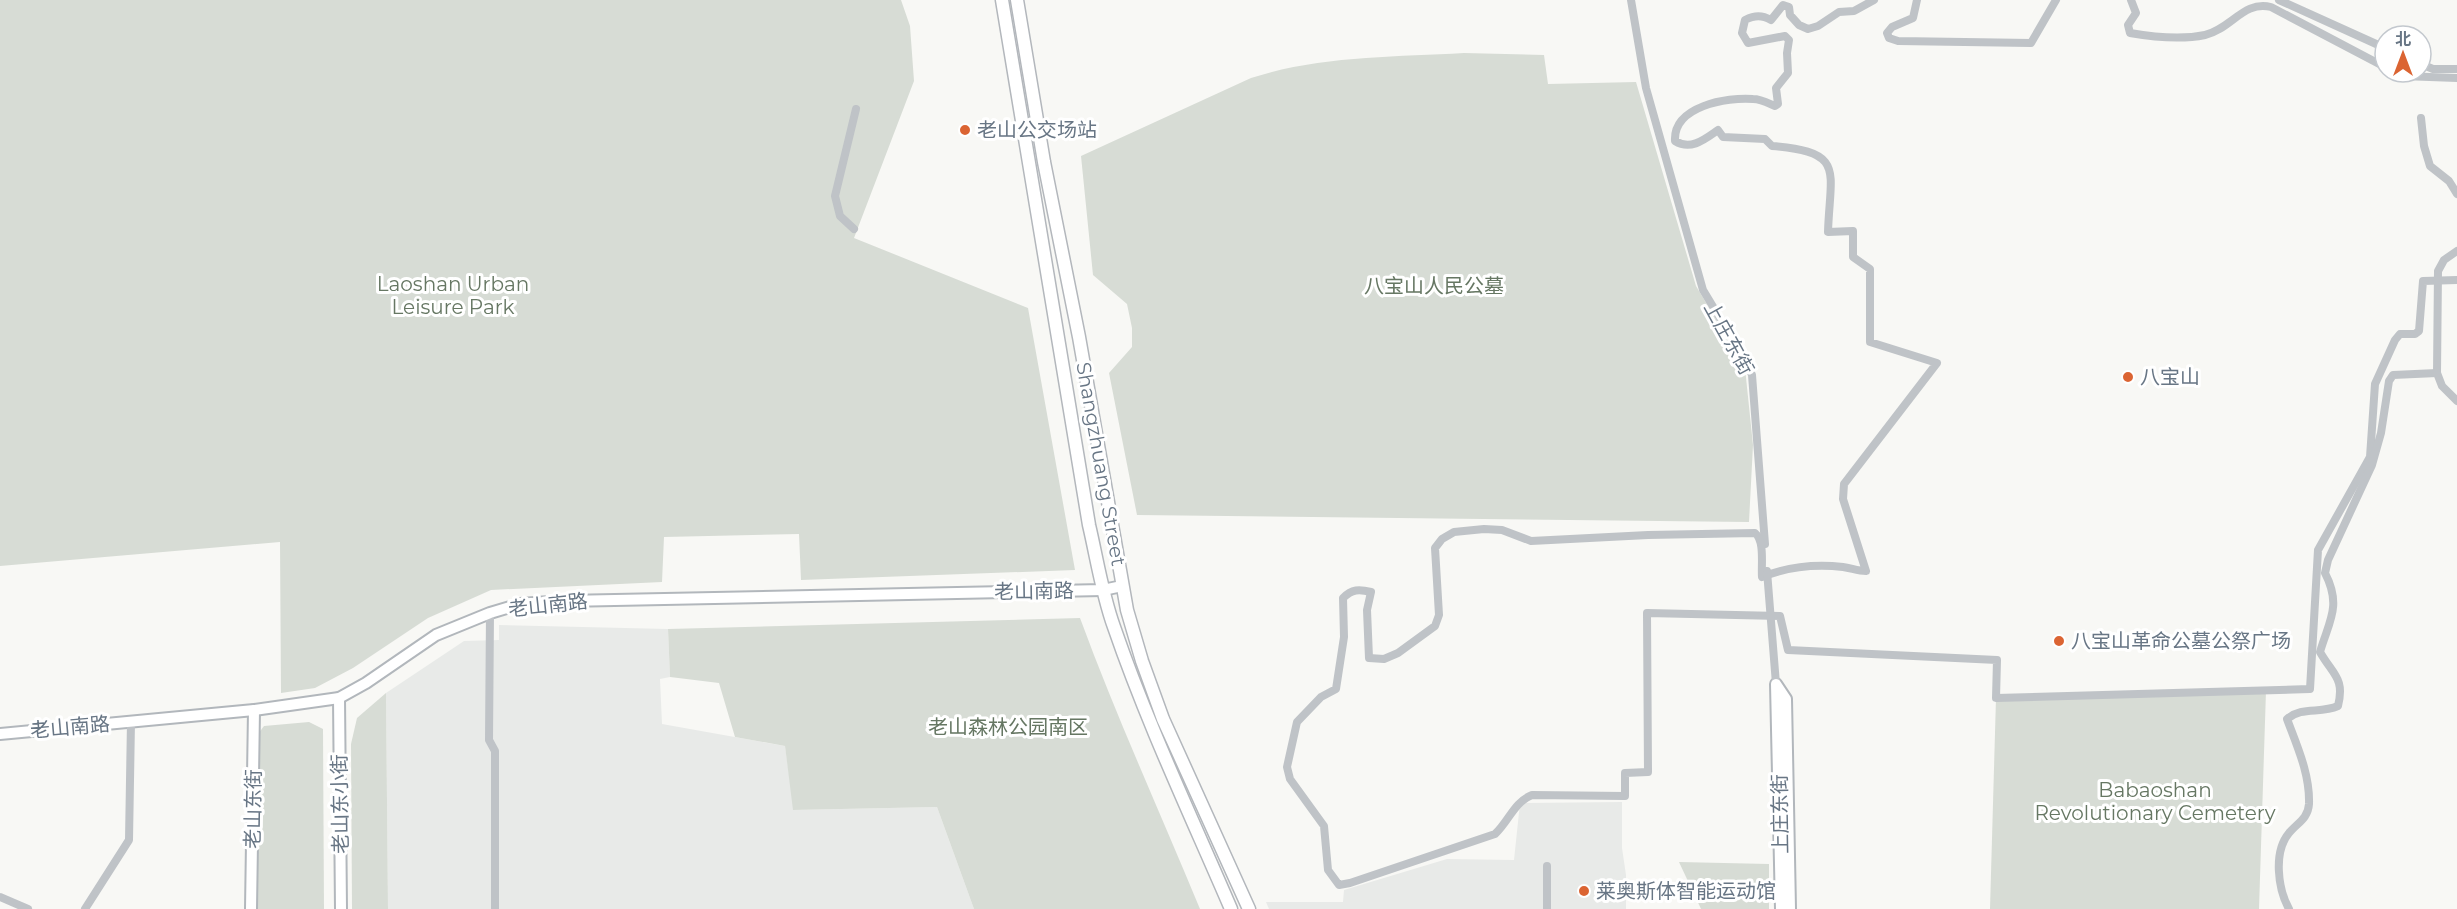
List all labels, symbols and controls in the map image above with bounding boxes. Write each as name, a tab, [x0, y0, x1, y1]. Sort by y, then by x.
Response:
north arrow	[2373, 24, 2433, 84]
text: 北	[2395, 30, 2411, 49]
place label: 老山公交场站	[977, 118, 1097, 142]
marker: 老山公交场站	[958, 123, 972, 137]
park label: Laoshan Urban Leisure Park	[377, 272, 529, 319]
park label: 八宝山人民公墓	[1364, 274, 1504, 298]
street label: 上庄东街	[1699, 297, 1759, 379]
street label: Shangzhuang Street	[1071, 360, 1131, 568]
place label: 八宝山	[2140, 365, 2200, 389]
marker: 八宝山	[2121, 370, 2135, 384]
street label: 老山南路	[994, 578, 1074, 604]
street label: 老山南路	[507, 589, 589, 621]
place label: 八宝山革命公墓公祭广场	[2071, 629, 2291, 653]
marker: 八宝山革命公墓公祭广场	[2052, 634, 2066, 648]
street label: 老山南路	[29, 712, 111, 742]
park label: 老山森林公园南区	[928, 715, 1088, 739]
street label: 老山东小街	[327, 754, 353, 854]
street label: 老山东街	[240, 769, 266, 849]
street label: 上庄东街	[1767, 774, 1793, 854]
park label: Babaoshan Revolutionary Cemetery	[2034, 778, 2276, 825]
place label: 莱奥斯体智能运动馆	[1596, 879, 1776, 903]
marker: 莱奥斯体智能运动馆	[1577, 884, 1591, 898]

